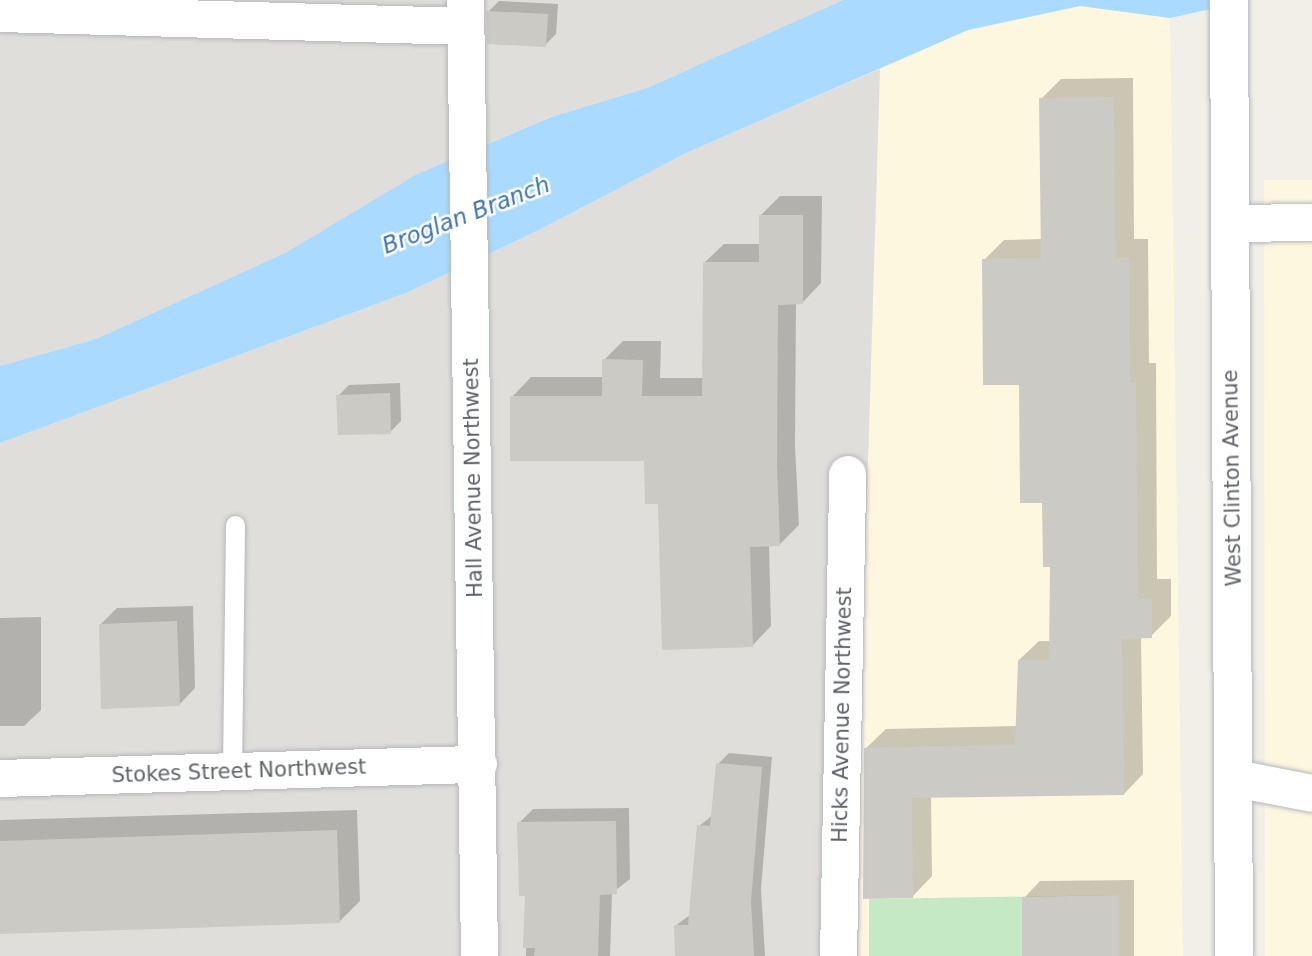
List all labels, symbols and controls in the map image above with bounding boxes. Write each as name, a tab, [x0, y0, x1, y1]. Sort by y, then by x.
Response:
water label: Broglan Branch	[378, 170, 554, 260]
street label: Hall Avenue Northwest	[458, 358, 488, 598]
street label: West Clinton Avenue	[1218, 369, 1246, 587]
street label: Hicks Avenue Northwest	[827, 587, 857, 843]
street label: Stokes Street Northwest	[111, 754, 367, 788]

